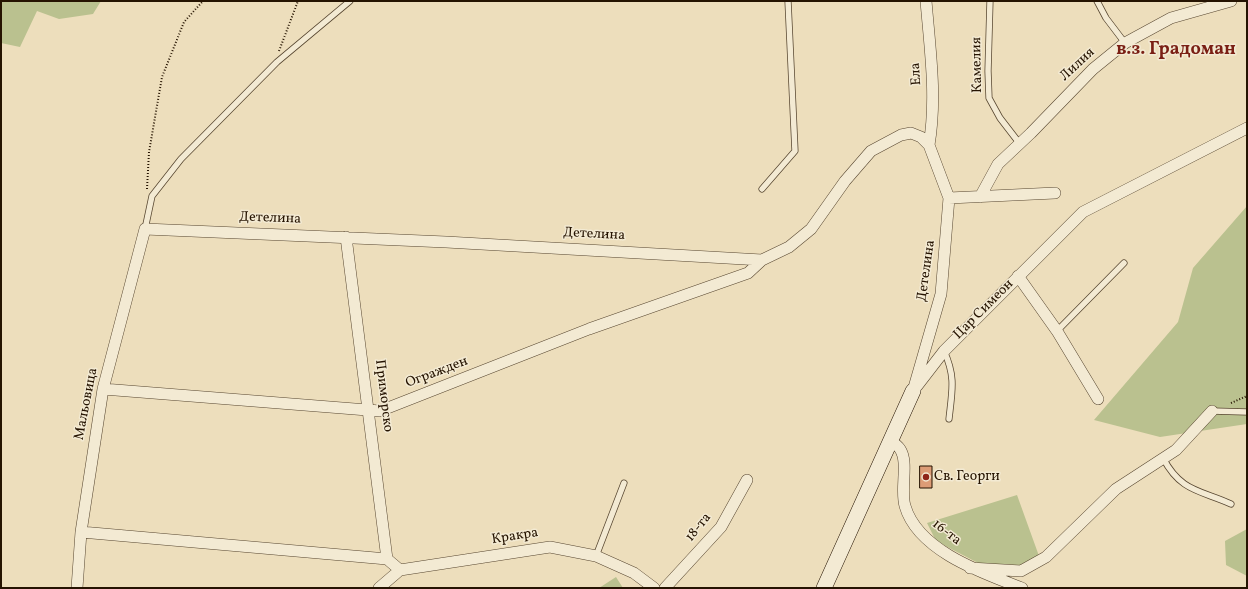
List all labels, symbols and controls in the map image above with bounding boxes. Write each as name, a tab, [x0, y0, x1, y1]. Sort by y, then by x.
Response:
street label: Камелия	[969, 37, 987, 93]
district label: в.з. Градоман	[1116, 40, 1236, 62]
street label: Лилия	[1057, 45, 1099, 85]
street label: Ела	[908, 62, 926, 86]
street label: Детелина	[239, 210, 301, 228]
street label: Детелина	[563, 225, 625, 245]
street label: Детелина	[914, 239, 940, 303]
street label: Цар Симеон	[950, 276, 1018, 344]
street label: Огражден	[403, 353, 471, 393]
street label: Приморско	[370, 359, 396, 433]
street label: Мальовица	[72, 366, 102, 442]
place label: Св. Георги	[934, 469, 1000, 485]
marker: Св. Георги	[921, 472, 931, 482]
street label: 18-та	[682, 510, 716, 546]
street label: 16-та	[928, 516, 964, 550]
street label: Кракра	[491, 525, 539, 549]

